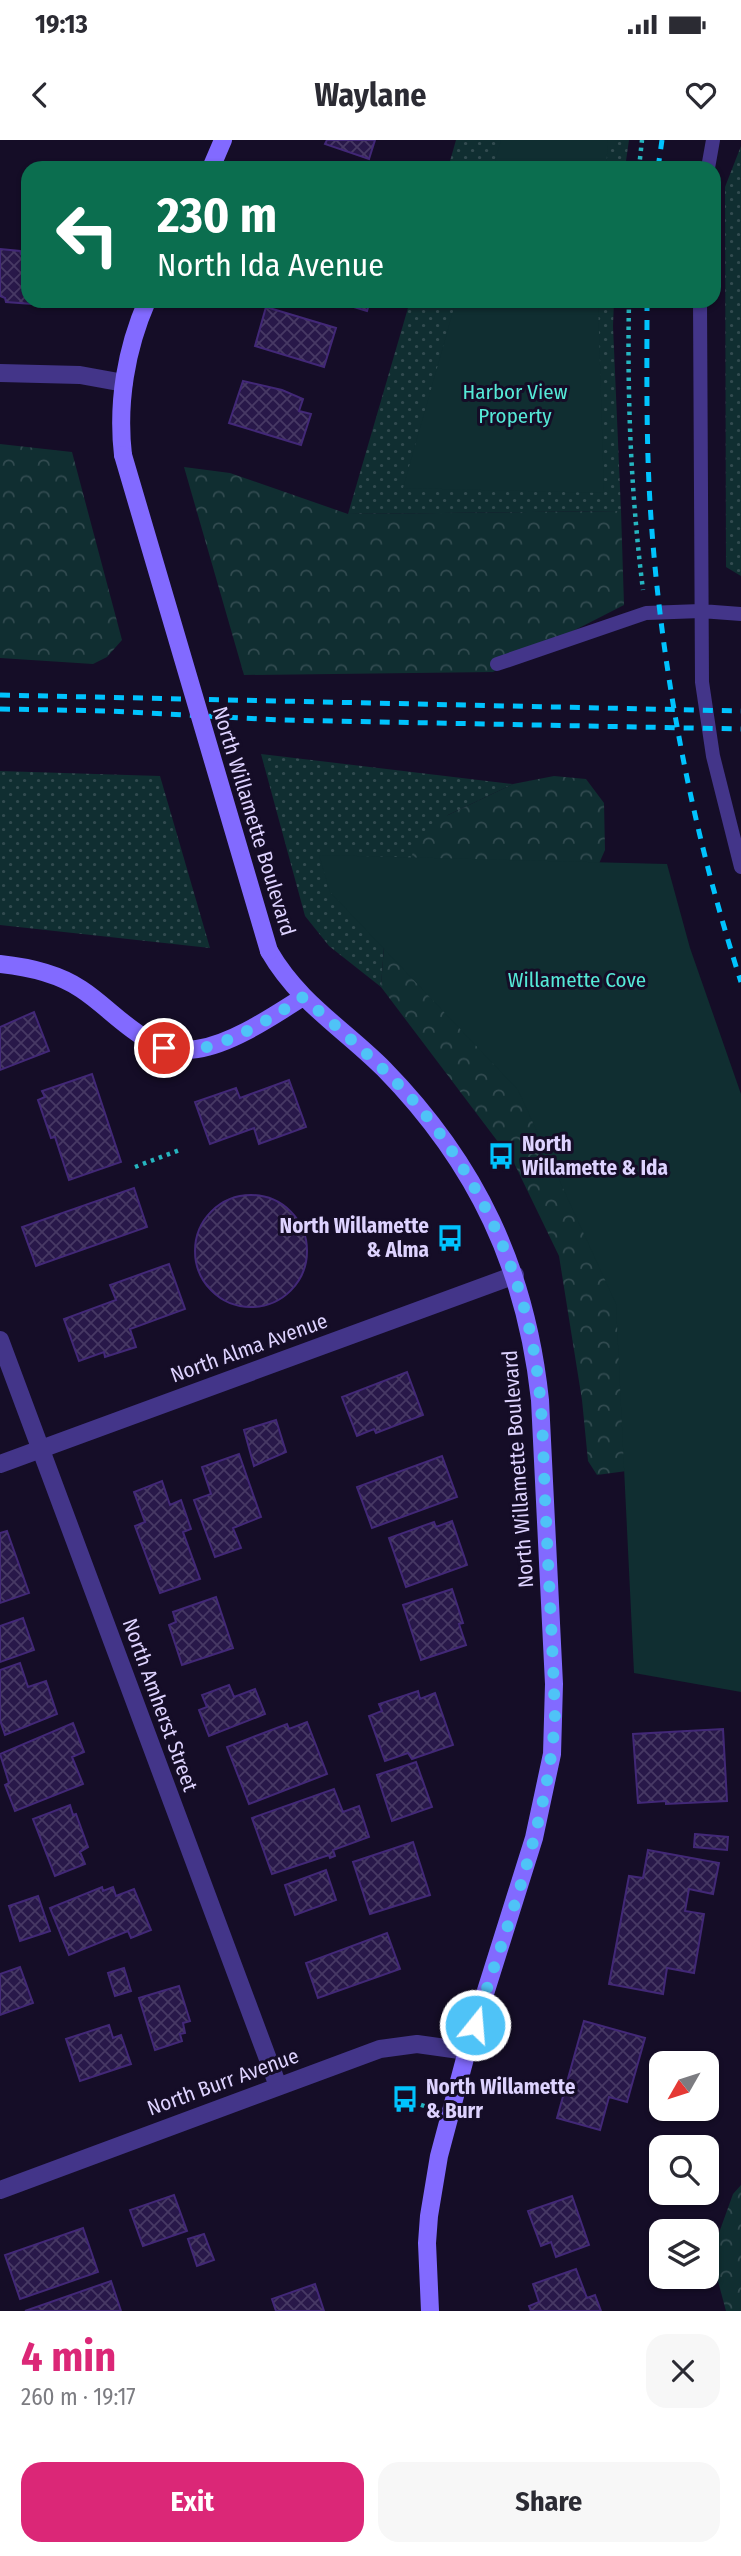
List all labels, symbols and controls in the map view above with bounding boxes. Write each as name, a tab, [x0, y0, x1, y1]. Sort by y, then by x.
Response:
text: 19:13	[35, 9, 88, 40]
icon: back	[21, 76, 59, 114]
text: Waylane	[315, 76, 426, 114]
icon: heart	[682, 76, 720, 114]
text: 230 m	[157, 186, 277, 245]
icon: left	[42, 189, 133, 280]
text: North Ida Avenue	[157, 246, 384, 284]
park label: Harbor View Property	[463, 379, 568, 429]
street label: North Willamette Boulevard	[207, 703, 301, 939]
park label: Willamette Cove	[508, 967, 646, 993]
pin	[134, 1018, 194, 1078]
icon: arrive	[145, 1029, 183, 1067]
place label: North Willamette & Ida	[522, 1131, 668, 1181]
bus stop icon: North Willamette & Ida	[486, 1141, 516, 1171]
place label: North Willamette & Alma	[280, 1213, 429, 1263]
bus stop icon: North Willamette & Alma	[435, 1223, 465, 1253]
street label: North Alma Avenue	[167, 1308, 331, 1388]
street label: North Willamette Boulevard	[497, 1349, 539, 1589]
street label: North Amherst Street	[117, 1615, 203, 1795]
position arrow	[438, 1988, 512, 2062]
street label: North Burr Avenue	[144, 2043, 302, 2121]
north arrow	[649, 2051, 719, 2121]
map controls	[649, 2051, 719, 2289]
place label: North Willamette & Burr	[426, 2074, 576, 2124]
bus stop icon: North Willamette & Burr	[390, 2084, 420, 2114]
button: search	[649, 2135, 719, 2205]
button: layers	[649, 2219, 719, 2289]
text: 4 min	[21, 2332, 116, 2382]
button: close	[646, 2334, 720, 2408]
text: 260 m · 19:17	[21, 2383, 136, 2411]
button: Exit	[21, 2462, 364, 2542]
button: Share	[378, 2462, 720, 2542]

